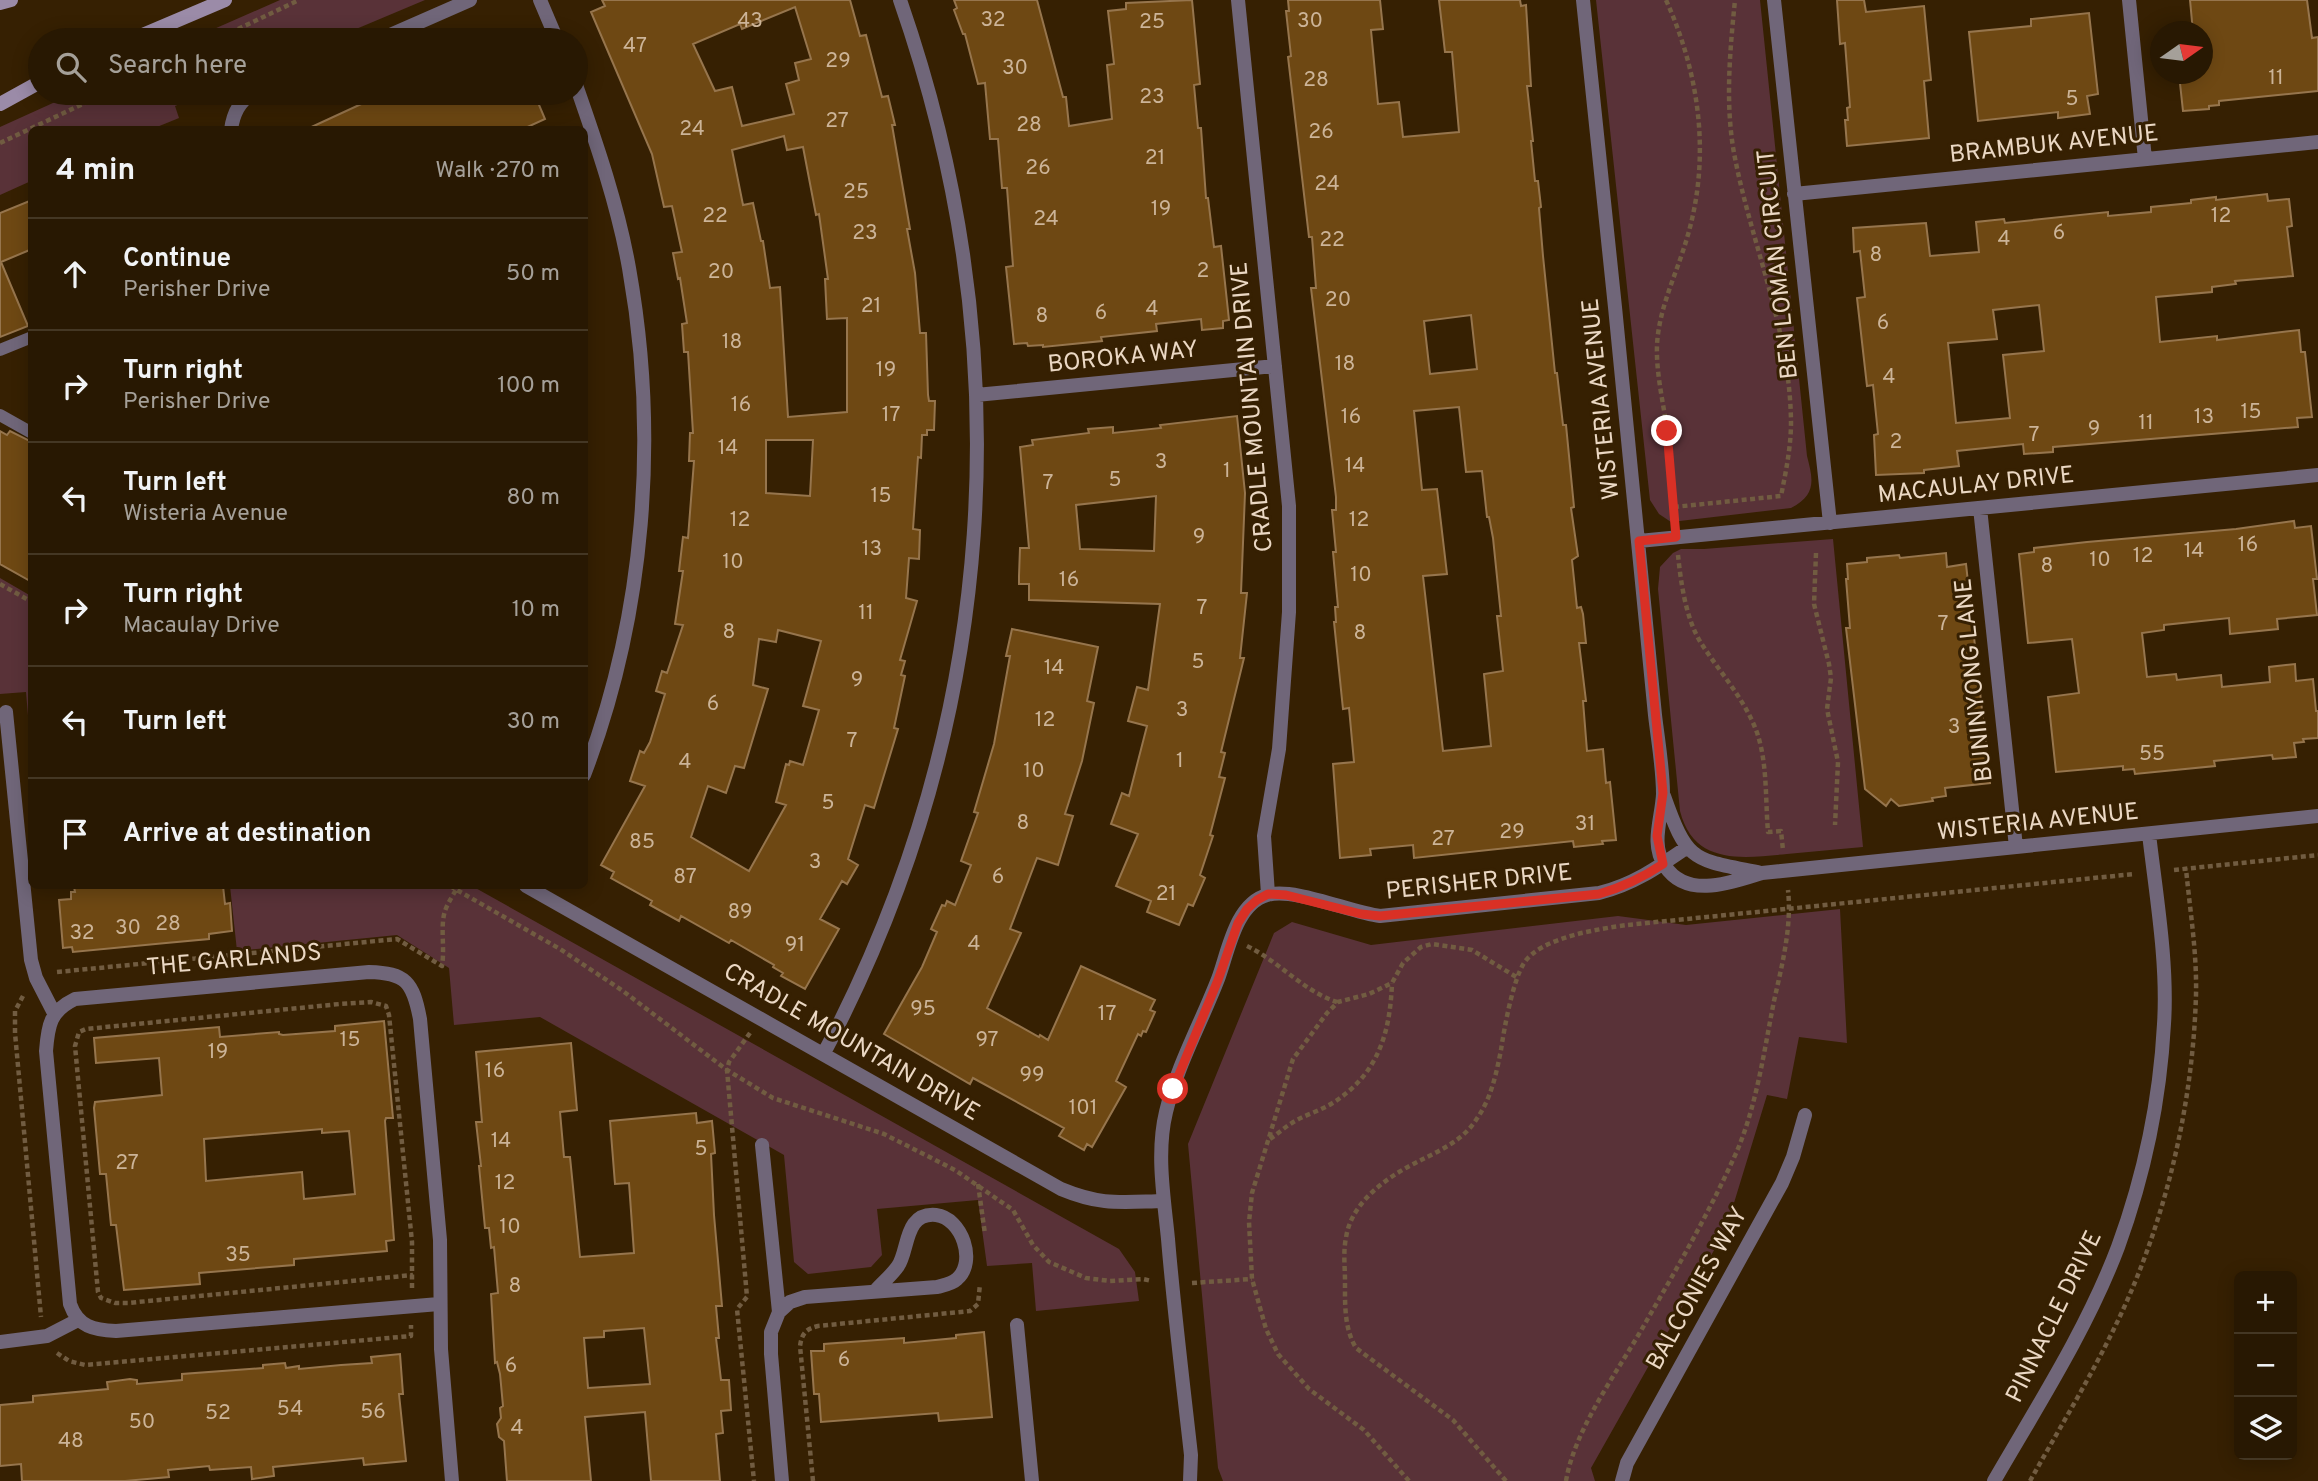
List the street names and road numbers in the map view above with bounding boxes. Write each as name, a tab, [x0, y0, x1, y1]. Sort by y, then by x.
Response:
street label: BRAMBUK AVENUE	[1948, 119, 2160, 171]
street label: BEN LOMAN CIRCUIT	[1752, 148, 1806, 380]
street label: CRADLE MOUNTAIN DRIVE	[1225, 261, 1281, 553]
street label: WISTERIA AVENUE	[1577, 297, 1627, 501]
street label: BOROKA WAY	[1046, 335, 1200, 381]
street label: MACAULAY DRIVE	[1876, 461, 2076, 511]
street label: BUNINYONG LANE	[1949, 577, 2001, 783]
street label: WISTERIA AVENUE	[1936, 798, 2140, 848]
street label: PERISHER DRIVE	[1384, 858, 1574, 908]
street label: THE GARLANDS	[145, 938, 323, 984]
street label: CRADLE MOUNTAIN DRIVE	[717, 957, 985, 1129]
street label: BALCONIES WAY	[1641, 1202, 1755, 1376]
street label: PINNACLE DRIVE	[2000, 1226, 2110, 1408]

